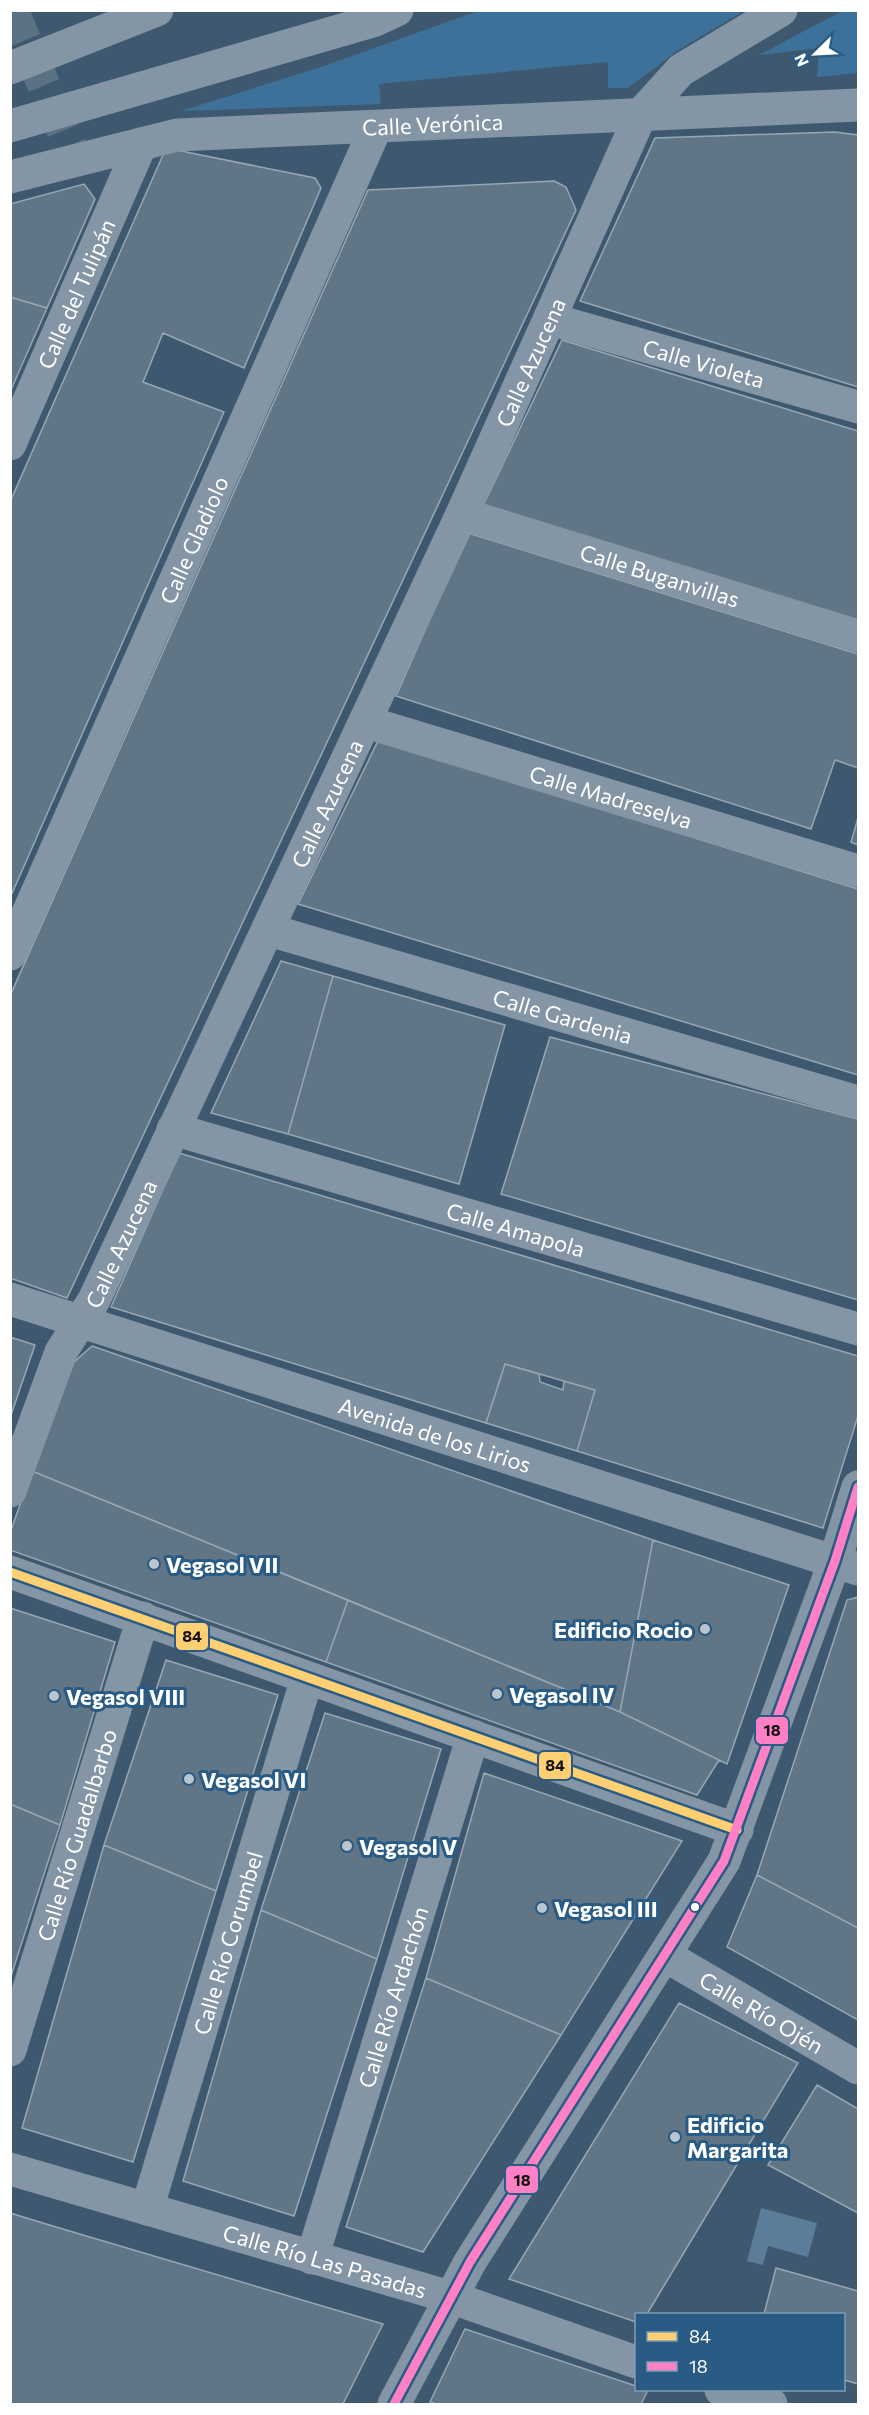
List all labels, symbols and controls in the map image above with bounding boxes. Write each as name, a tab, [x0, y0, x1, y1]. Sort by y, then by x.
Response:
north arrow	[785, 24, 845, 84]
text: N	[790, 51, 812, 70]
street label: Calle Verónica	[362, 107, 504, 140]
street label: Calle del Tulipán	[31, 215, 120, 373]
street label: Calle Azucena	[489, 293, 571, 431]
street label: Calle Violeta	[640, 333, 768, 393]
street label: Calle Gladiolo	[153, 472, 233, 608]
street label: Calle Buganvillas	[577, 538, 743, 612]
street label: Calle Azucena	[285, 735, 368, 872]
street label: Calle Madreselva	[526, 759, 696, 834]
street label: Calle Gardenia	[490, 983, 636, 1049]
street label: Calle Azucena	[79, 1175, 162, 1312]
street label: Calle Amapola	[443, 1196, 588, 1262]
street label: Avenida de los Lirios	[335, 1391, 535, 1478]
place label: Vegasol VII	[166, 1551, 278, 1578]
marker: Vegasol VII	[147, 1557, 161, 1571]
place label: Edificio Rocio	[554, 1616, 693, 1643]
line badge: 84	[175, 1622, 209, 1651]
marker: Edificio Rocio	[698, 1622, 712, 1636]
text: 84	[182, 1626, 202, 1645]
place label: Vegasol IV	[509, 1681, 615, 1708]
place label: Vegasol VIII	[66, 1683, 185, 1710]
marker: Vegasol IV	[490, 1687, 504, 1701]
marker: Vegasol VIII	[47, 1689, 61, 1703]
line badge: 18	[755, 1716, 789, 1745]
text: 18	[763, 1720, 781, 1739]
street label: Calle Río Guadalbarbo	[31, 1726, 122, 1944]
line badge: 84	[538, 1751, 572, 1780]
text: 84	[545, 1755, 565, 1774]
place label: Vegasol VI	[201, 1766, 306, 1793]
marker: Vegasol VI	[182, 1772, 196, 1786]
place label: Vegasol V	[359, 1833, 458, 1860]
marker: Vegasol V	[340, 1839, 354, 1853]
street label: Calle Río Corumbel	[187, 1848, 268, 2038]
place label: Vegasol III	[554, 1895, 658, 1922]
marker: Vegasol III	[535, 1901, 549, 1915]
unlabelled marker	[689, 1901, 701, 1913]
street label: Calle Río Ardachón	[352, 1903, 433, 2091]
street label: Calle Río Ojén	[695, 1965, 829, 2059]
place label: Edificio Margarita	[687, 2111, 788, 2163]
marker: Edificio Margarita	[668, 2130, 682, 2144]
line badge: 18	[505, 2165, 539, 2194]
text: 18	[513, 2170, 531, 2189]
street label: Calle Río Las Pasadas	[220, 2218, 430, 2303]
legend	[635, 2313, 845, 2391]
text: 84	[689, 2325, 711, 2347]
text: 18	[689, 2355, 708, 2377]

